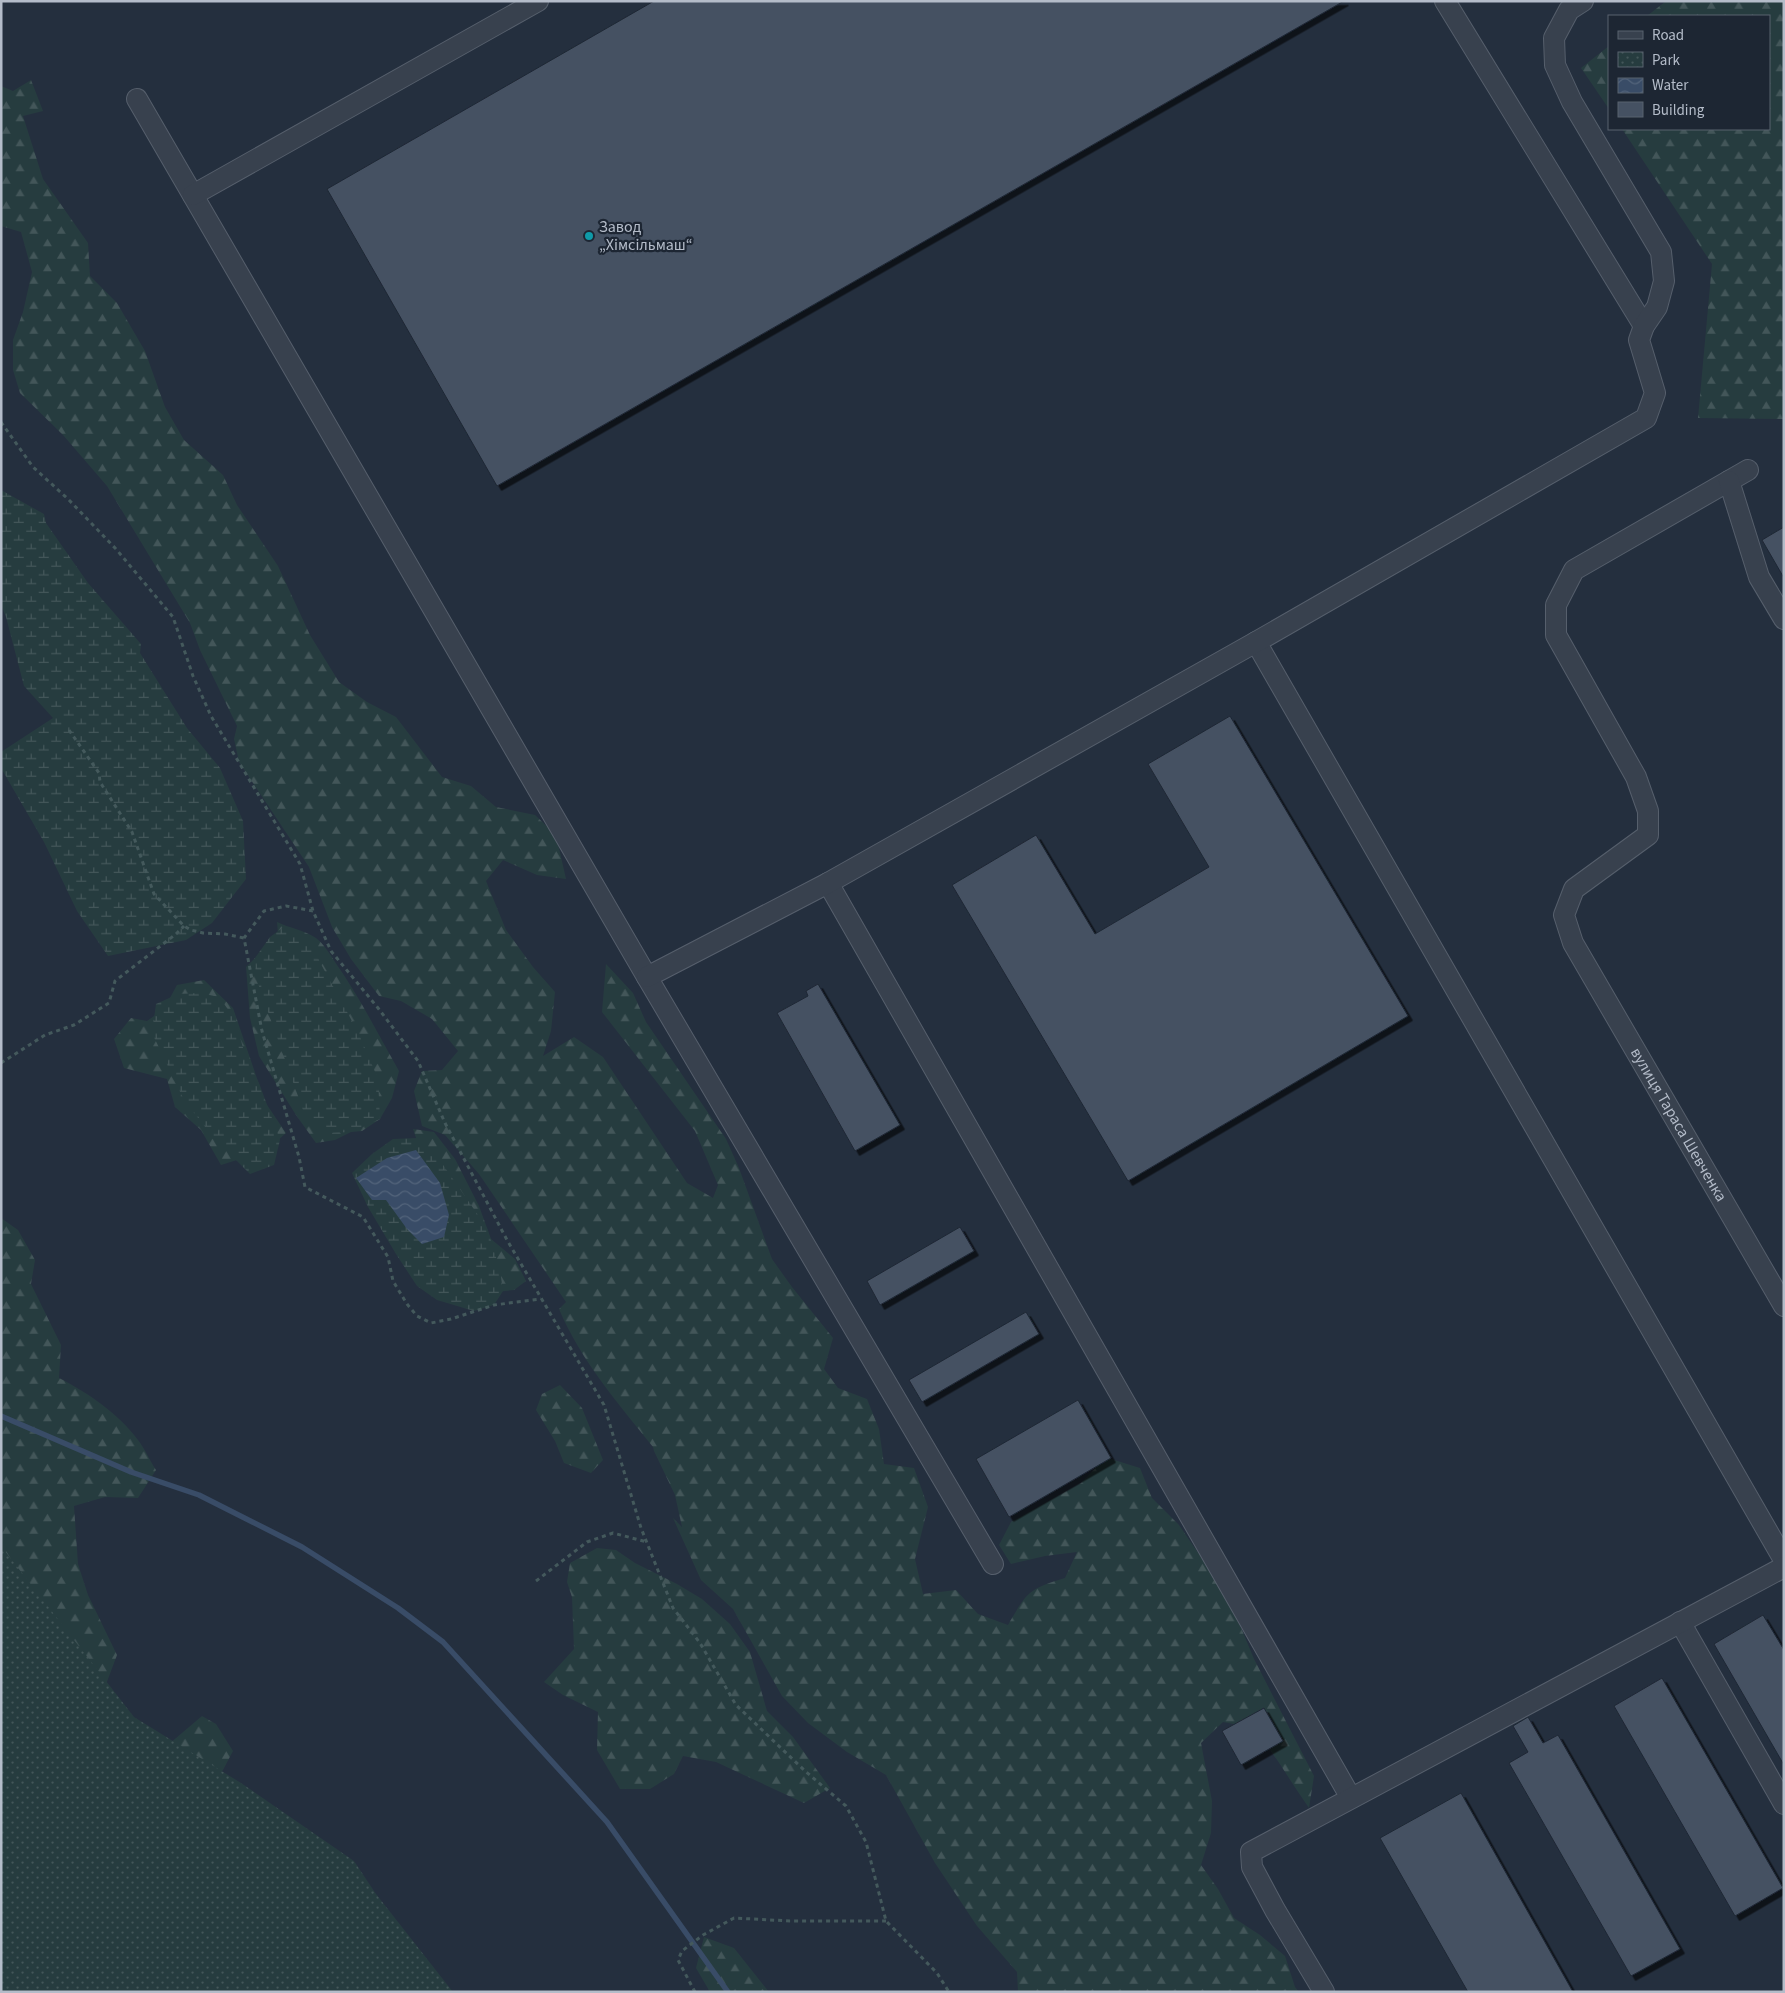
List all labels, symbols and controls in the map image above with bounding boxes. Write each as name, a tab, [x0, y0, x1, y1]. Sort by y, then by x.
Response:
legend	[1608, 15, 1770, 130]
text: Road	[1652, 25, 1684, 46]
text: Park	[1652, 50, 1681, 71]
text: Water	[1652, 75, 1689, 96]
text: Building	[1652, 100, 1705, 121]
place label: Завод „Хімсільмаш“	[599, 216, 693, 256]
marker: Завод „Хімсільмаш“	[583, 230, 595, 242]
street label: вулиця Тараса Шевченка	[1625, 1043, 1732, 1206]

